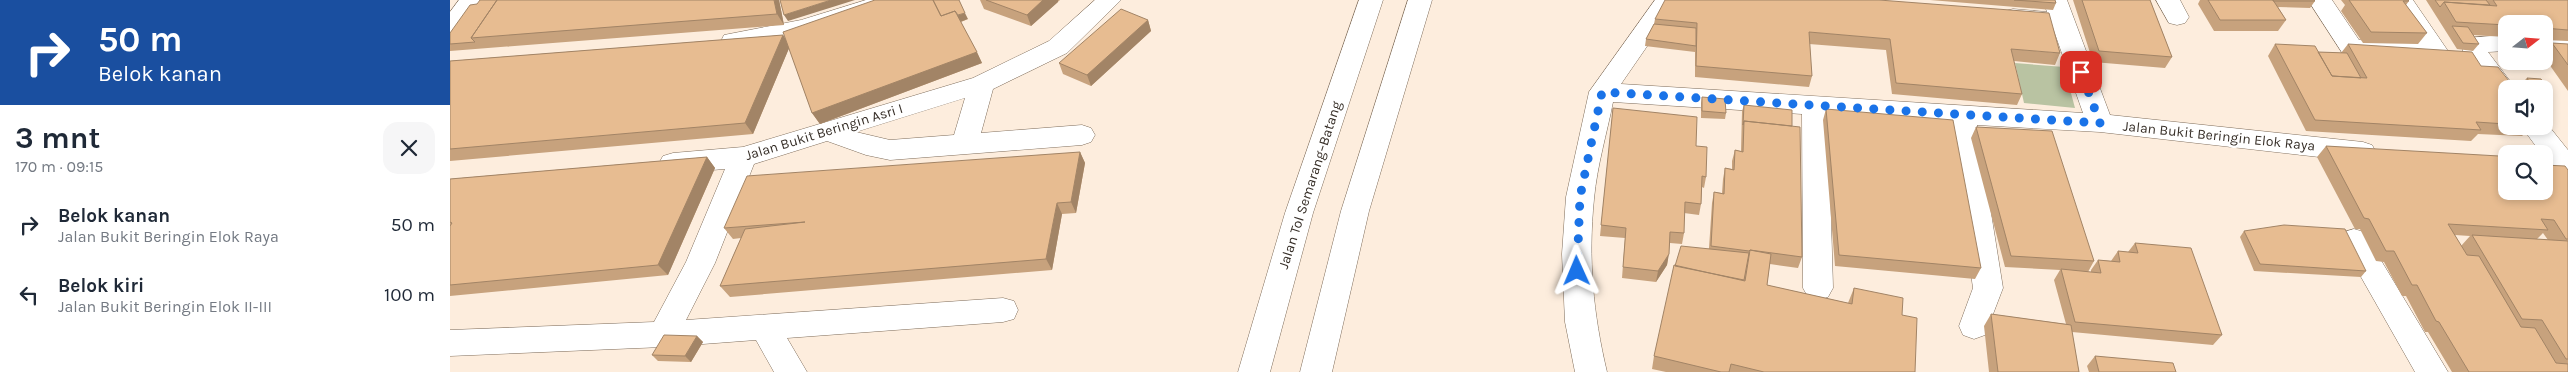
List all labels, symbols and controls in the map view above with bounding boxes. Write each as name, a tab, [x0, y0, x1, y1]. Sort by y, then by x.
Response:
north arrow	[2498, 15, 2552, 70]
map controls	[2498, 15, 2553, 200]
text: 50 m	[98, 19, 183, 60]
icon: right	[15, 20, 80, 85]
pin	[2060, 51, 2102, 93]
icon: arrive	[2067, 58, 2095, 86]
text: Belok kanan	[98, 61, 222, 87]
button: sound	[2498, 80, 2553, 135]
street label: Jalan Tol Semarang–Batang	[1275, 99, 1345, 271]
street label: Jalan Bukit Beringin Asri I	[743, 100, 905, 164]
street label: Jalan Bukit Beringin Elok Raya	[2122, 117, 2316, 155]
text: 3 mnt	[15, 120, 100, 156]
button: close	[383, 122, 435, 174]
button: search	[2498, 145, 2553, 200]
text: 170 m · 09:15	[15, 157, 103, 176]
text: Belok kanan	[58, 205, 170, 227]
icon: right	[15, 211, 43, 239]
text: 50 m	[391, 214, 435, 236]
text: Jalan Bukit Beringin Elok Raya	[58, 227, 279, 246]
position arrow	[1550, 244, 1602, 296]
text: Belok kiri	[58, 275, 144, 297]
icon: left	[15, 281, 43, 309]
text: 100 m	[384, 284, 435, 306]
text: Jalan Bukit Beringin Elok II-III	[58, 297, 272, 316]

